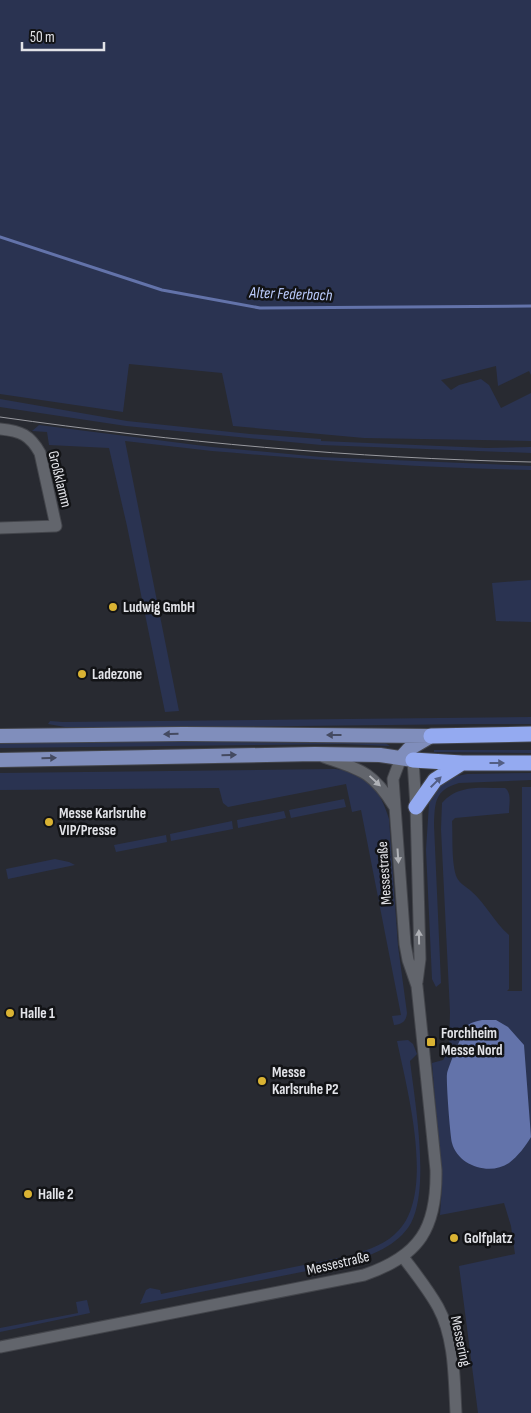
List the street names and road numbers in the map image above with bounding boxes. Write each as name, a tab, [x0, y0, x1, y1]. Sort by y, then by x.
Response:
street label: Großklamm	[43, 449, 76, 509]
street label: Messestraße	[373, 841, 396, 905]
street label: Messestraße	[305, 1247, 371, 1280]
street label: Messering	[446, 1314, 475, 1368]

